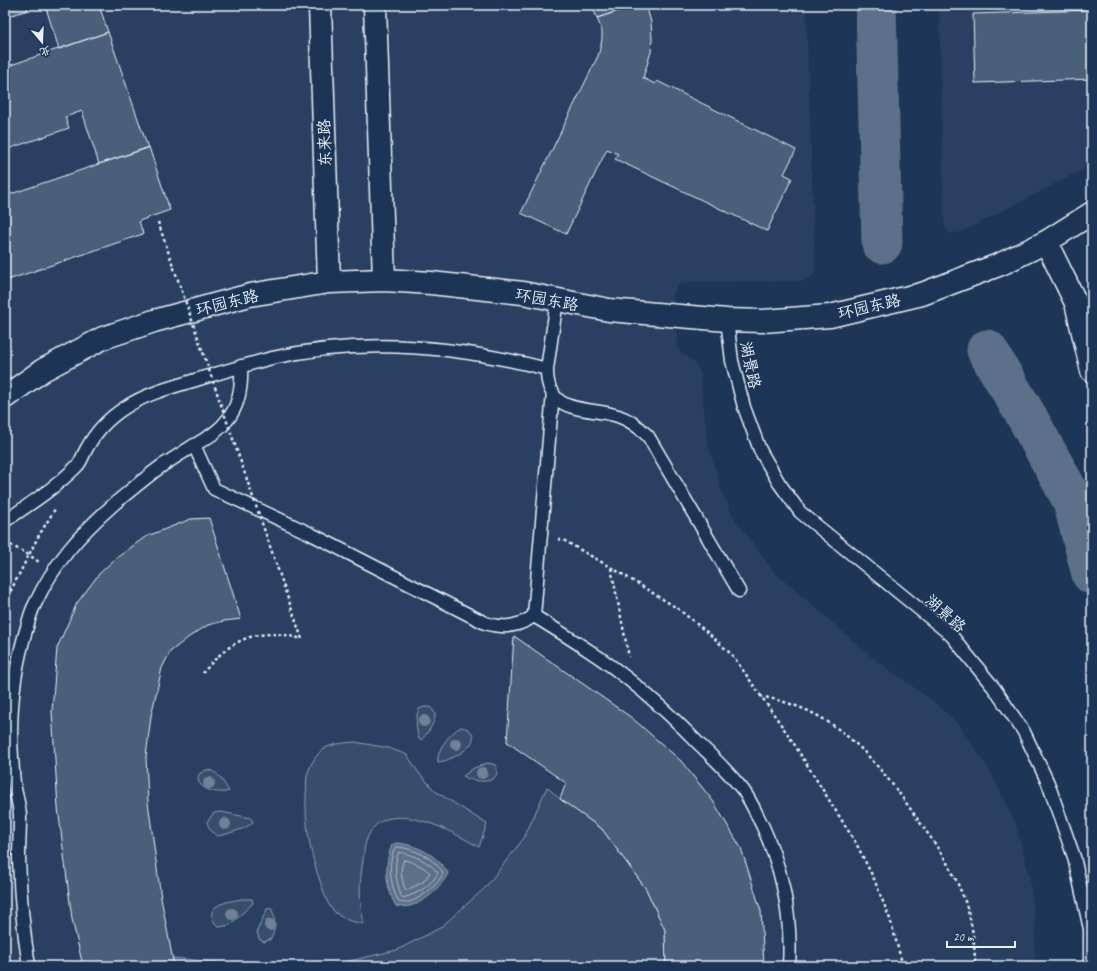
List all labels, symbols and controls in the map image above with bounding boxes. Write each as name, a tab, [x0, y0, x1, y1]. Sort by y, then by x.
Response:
north arrow	[22, 22, 62, 62]
text: 北	[38, 43, 53, 60]
street label: 东来路	[314, 119, 336, 167]
street label: 环园东路	[514, 285, 580, 315]
street label: 环园东路	[194, 286, 261, 320]
street label: 环园东路	[836, 290, 903, 324]
street label: 湖景路	[735, 340, 765, 391]
street label: 湖景路	[921, 590, 970, 637]
scale bar	[947, 923, 1015, 949]
text: 20 m	[953, 929, 975, 945]

